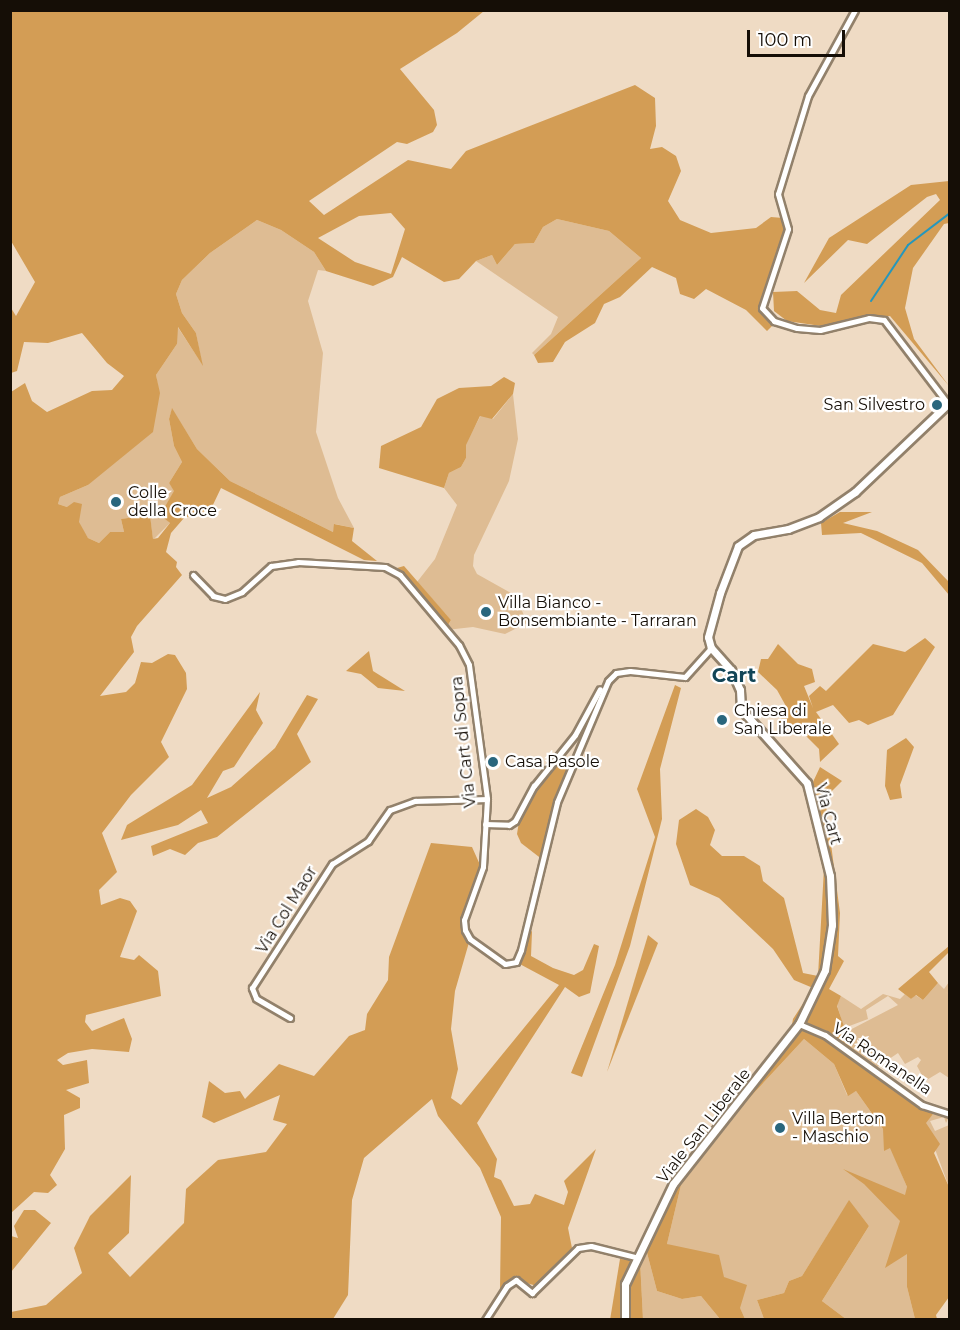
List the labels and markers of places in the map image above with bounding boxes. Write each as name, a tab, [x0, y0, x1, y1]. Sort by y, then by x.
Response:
place label: San Silvestro	[824, 395, 925, 415]
marker: San Silvestro	[930, 398, 944, 412]
place label: Colle della Croce	[128, 483, 217, 521]
marker: Colle della Croce	[109, 495, 123, 509]
place label: Villa Bianco - Bonsembiante - Tarraran	[498, 593, 697, 631]
marker: Villa Bianco - Bonsembiante - Tarraran	[479, 605, 493, 619]
place label: Chiesa di San Liberale	[734, 701, 832, 739]
marker: Chiesa di San Liberale	[715, 713, 729, 727]
place label: Casa Pasole	[505, 752, 600, 772]
marker: Casa Pasole	[486, 755, 500, 769]
place label: Villa Berton - Maschio	[792, 1109, 885, 1147]
marker: Villa Berton - Maschio	[773, 1121, 787, 1135]

